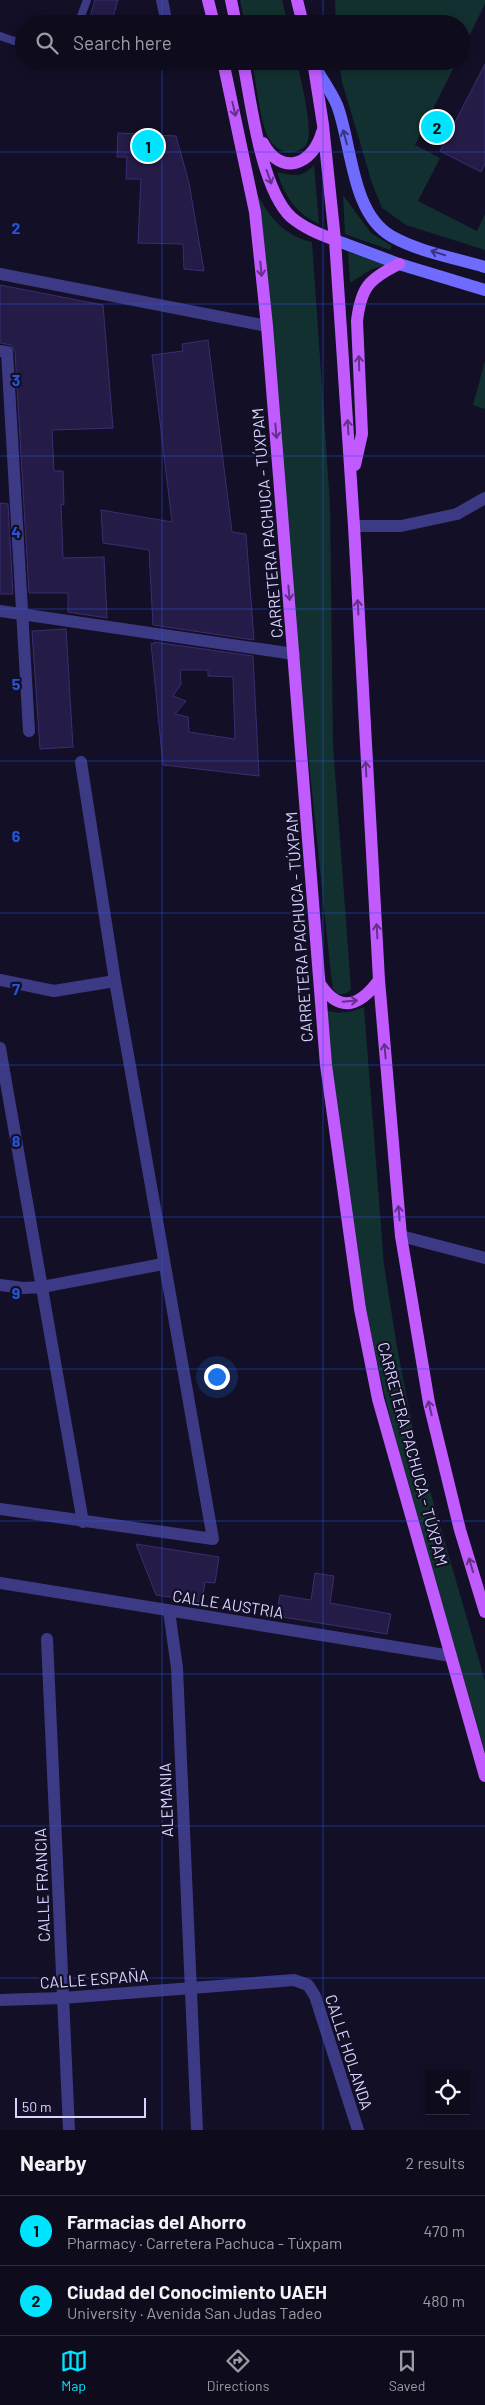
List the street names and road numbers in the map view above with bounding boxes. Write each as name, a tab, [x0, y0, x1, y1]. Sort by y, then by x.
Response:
street label: CARRETERA PACHUCA - TÚXPAM	[247, 407, 286, 639]
street label: CARRETERA PACHUCA - TÚXPAM	[281, 811, 316, 1043]
street label: CARRETERA PACHUCA - TÚXPAM	[374, 1340, 453, 1568]
street label: CALLE AUSTRIA	[171, 1585, 285, 1622]
street label: ALEMANIA	[155, 1762, 176, 1837]
street label: CALLE FRANCIA	[30, 1827, 53, 1942]
street label: CALLE ESPAÑA	[39, 1965, 149, 1992]
street label: CALLE HOLANDA	[322, 1992, 377, 2112]

